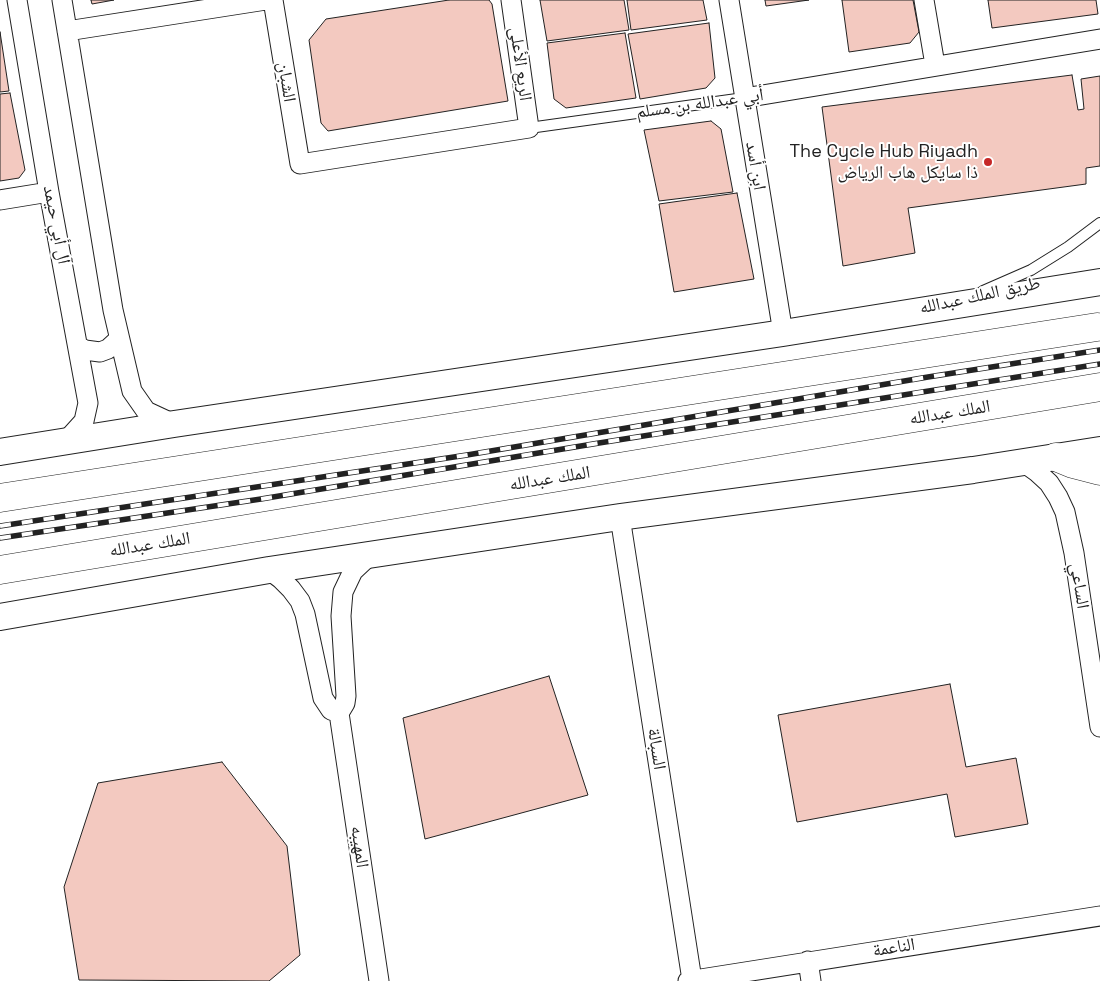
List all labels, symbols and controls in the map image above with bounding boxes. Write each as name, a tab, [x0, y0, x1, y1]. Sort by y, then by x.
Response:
street label: الريع الأعلى	[504, 26, 536, 102]
street label: الشبان	[272, 60, 300, 104]
street label: أبي عبدالله بن مسلم	[635, 84, 765, 124]
street label: ابن أسد	[740, 140, 770, 192]
place label: The Cycle Hub Riyadh ذا سايكل هاب الرياض	[790, 141, 978, 183]
marker: The Cycle Hub Riyadh ذا سايكل هاب الرياض	[982, 156, 994, 168]
street label: آل أبي حيمد	[38, 184, 74, 266]
street label: طريق الملك عبدالله	[918, 273, 1042, 319]
street label: الملك عبدالله	[908, 396, 992, 430]
street label: الملك عبدالله	[508, 462, 592, 496]
street label: الملك عبدالله	[108, 528, 192, 562]
street label: الساعي	[1065, 562, 1093, 610]
street label: السبالة	[642, 727, 670, 771]
street label: المهيبه	[345, 825, 373, 869]
street label: الناعمة	[871, 934, 917, 962]

